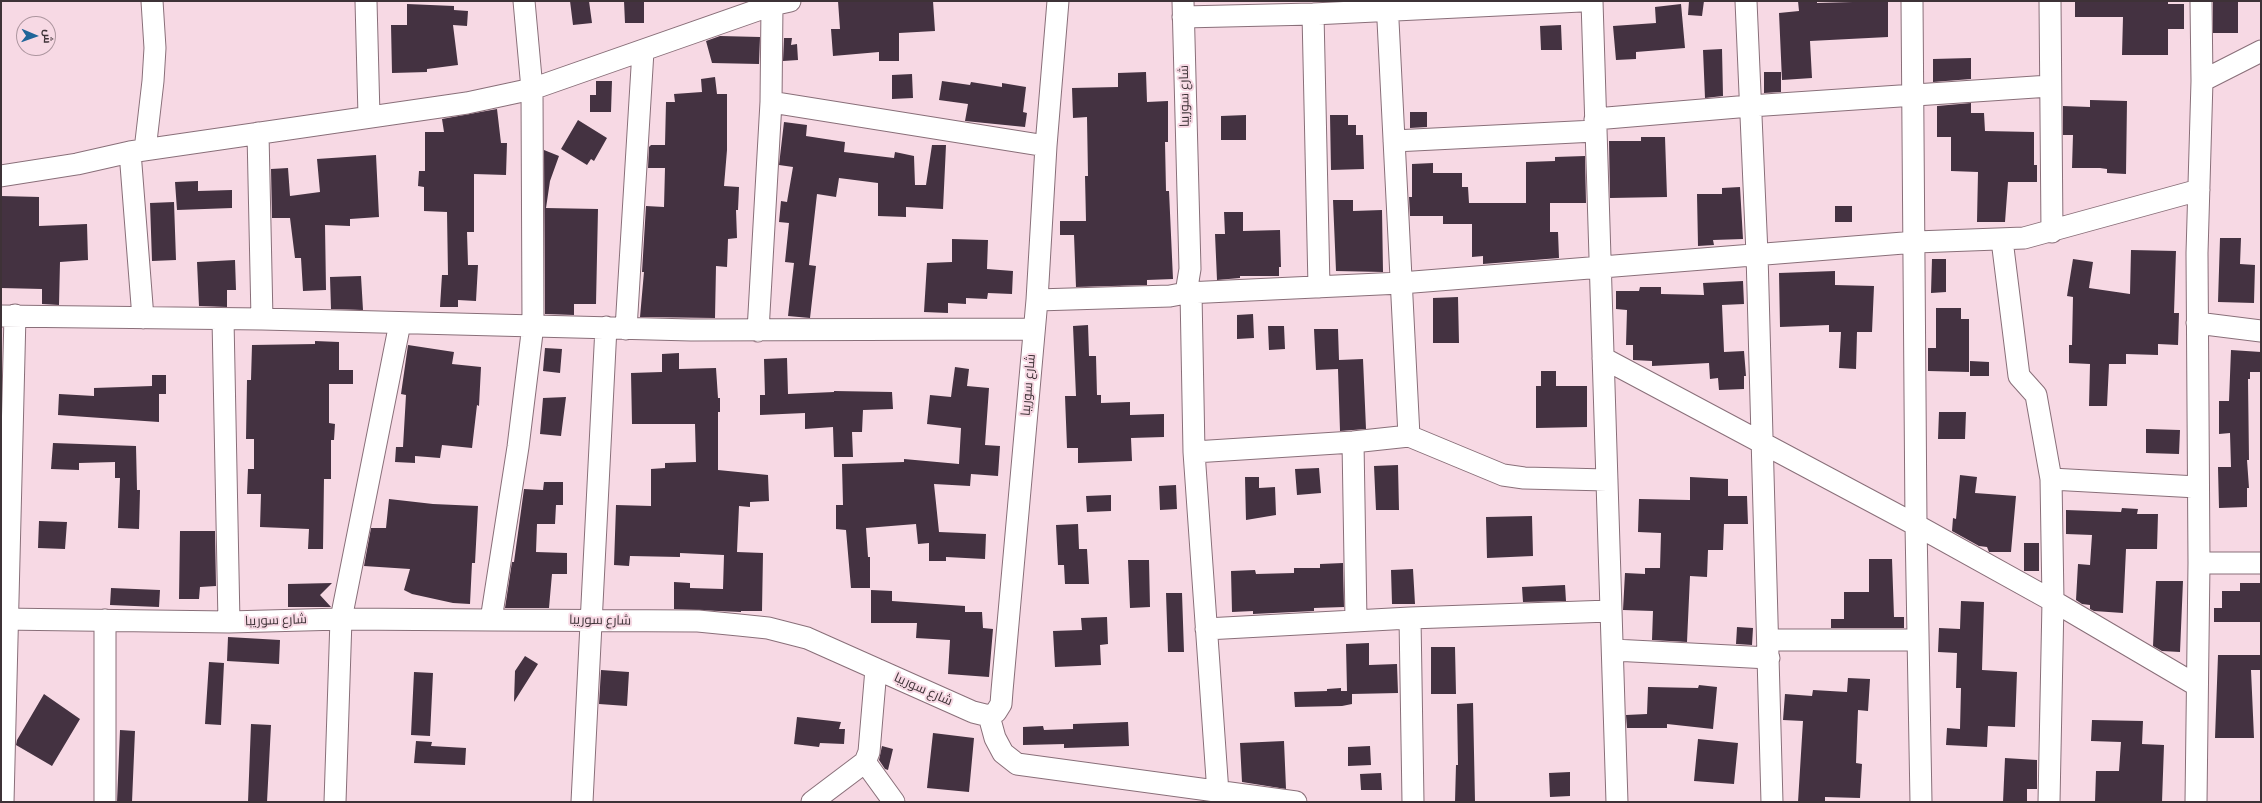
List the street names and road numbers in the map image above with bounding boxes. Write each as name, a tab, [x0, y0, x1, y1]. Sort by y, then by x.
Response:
street label: شارع سوريبا	[1177, 65, 1193, 127]
street label: شارع سوريبا	[1019, 353, 1039, 417]
street label: شارع سوريبا	[245, 612, 307, 630]
street label: شارع سوريبا	[569, 613, 631, 629]
street label: شارع سوريبا	[892, 670, 954, 710]

